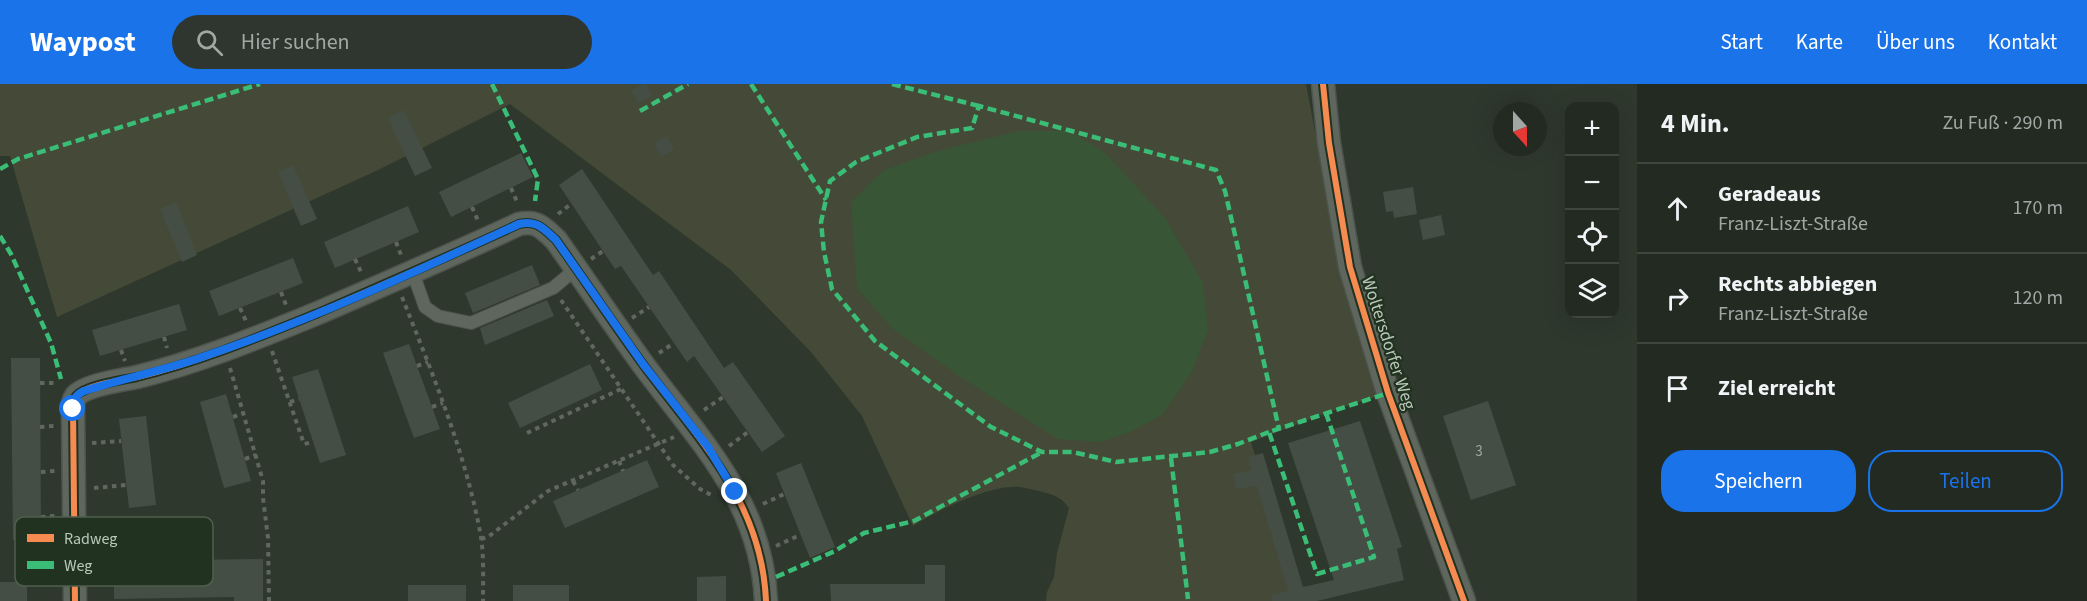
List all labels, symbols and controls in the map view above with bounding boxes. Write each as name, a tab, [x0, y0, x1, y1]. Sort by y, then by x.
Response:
search box	[172, 15, 592, 69]
text: Waypost	[30, 22, 136, 62]
icon: search	[193, 26, 226, 59]
text: Hier suchen	[241, 26, 350, 58]
text: Start	[1720, 27, 1763, 57]
text: Karte	[1796, 27, 1843, 57]
text: Über uns	[1876, 27, 1955, 57]
text: Kontakt	[1988, 27, 2057, 57]
north arrow	[1493, 102, 1547, 156]
map controls	[1565, 102, 1619, 318]
button: +	[1565, 102, 1619, 156]
text: 4 Min.	[1661, 105, 1730, 142]
text: Zu Fuß · 290 m	[1942, 109, 2063, 137]
button: −	[1565, 156, 1619, 210]
text: Geradeaus	[1718, 178, 1821, 210]
icon: ahead	[1661, 192, 1694, 225]
text: 170 m	[2013, 194, 2063, 222]
button: locate	[1565, 210, 1619, 264]
text: Franz-Liszt-Straße	[1718, 210, 1868, 238]
button: layers	[1565, 264, 1619, 318]
text: Rechts abbiegen	[1718, 268, 1877, 300]
street label: Woltersdorfer Weg	[1355, 273, 1422, 413]
icon: right	[1661, 282, 1694, 315]
text: 120 m	[2013, 284, 2063, 312]
text: Franz-Liszt-Straße	[1718, 300, 1868, 328]
icon: arrive	[1661, 372, 1694, 405]
text: Ziel erreicht	[1718, 372, 1836, 404]
route start	[59, 395, 85, 421]
house number: 3	[1475, 441, 1483, 462]
button: Speichern	[1661, 450, 1856, 512]
button: Teilen	[1868, 450, 2063, 512]
route end	[721, 478, 747, 504]
legend	[15, 517, 213, 586]
text: Radweg	[64, 528, 117, 550]
text: Weg	[64, 555, 92, 577]

